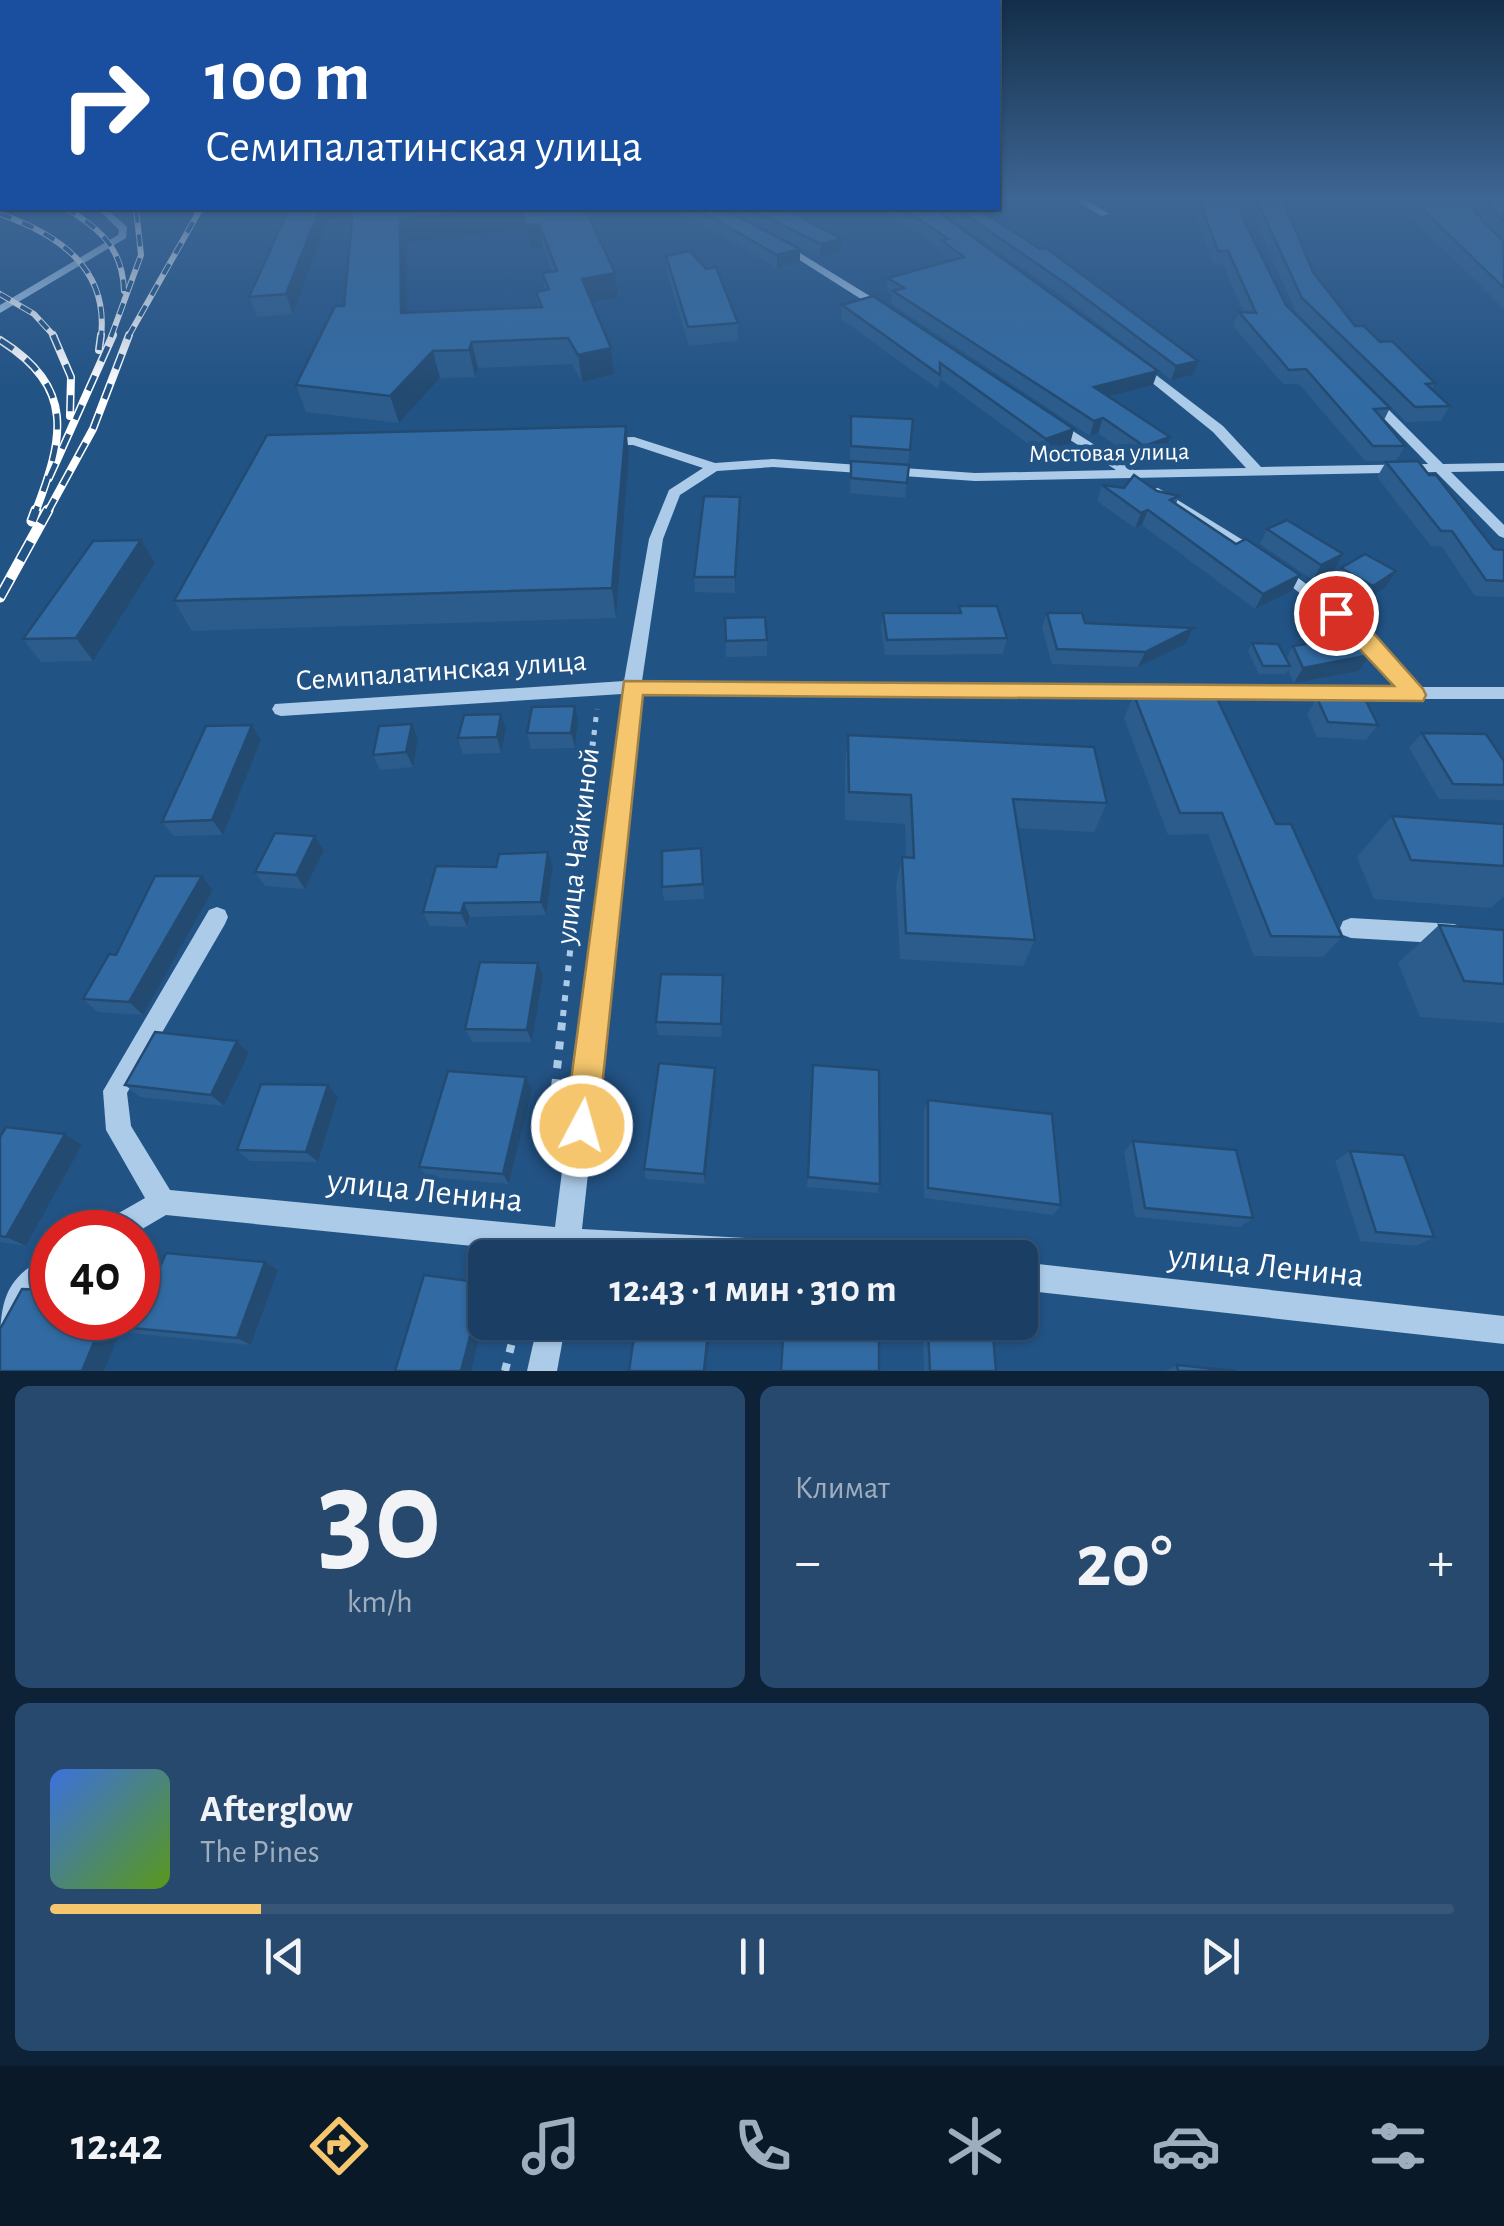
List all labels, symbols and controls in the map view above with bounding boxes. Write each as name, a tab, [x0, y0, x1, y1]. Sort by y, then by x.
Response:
icon: right	[40, 40, 170, 170]
text: 100 m	[205, 43, 370, 113]
text: Семипалатинская улица	[205, 125, 643, 170]
street label: Мостовая улица	[1028, 439, 1190, 467]
pin	[1294, 571, 1379, 656]
icon: arrive	[1309, 586, 1364, 641]
street label: Семипалатинская улица	[294, 646, 588, 696]
street label: улица Чайкиной	[551, 746, 605, 947]
position arrow	[530, 1074, 634, 1178]
street label: улица Ленина	[324, 1163, 525, 1219]
speed limit sign: 40	[30, 1210, 160, 1340]
street label: улица Ленина	[1165, 1238, 1366, 1294]
text: 12:43 · 1 мин · 310 m	[609, 1271, 897, 1309]
text: 30	[318, 1453, 442, 1583]
text: Климат	[795, 1472, 890, 1504]
text: 20°	[1076, 1525, 1172, 1600]
text: −	[795, 1535, 821, 1590]
text: +	[1428, 1535, 1454, 1590]
text: km/h	[347, 1586, 413, 1618]
text: Afterglow	[200, 1791, 353, 1829]
text: The Pines	[200, 1836, 320, 1868]
icon: previous	[257, 1929, 312, 1984]
icon: pause	[725, 1929, 780, 1984]
icon: next	[1193, 1929, 1248, 1984]
icon: directions	[304, 2111, 374, 2181]
icon: music	[516, 2111, 586, 2181]
icon: phone	[728, 2111, 798, 2181]
icon: climate	[940, 2111, 1010, 2181]
icon: car	[1151, 2111, 1221, 2181]
icon: filters	[1363, 2111, 1433, 2181]
text: 12:42	[71, 2123, 162, 2168]

